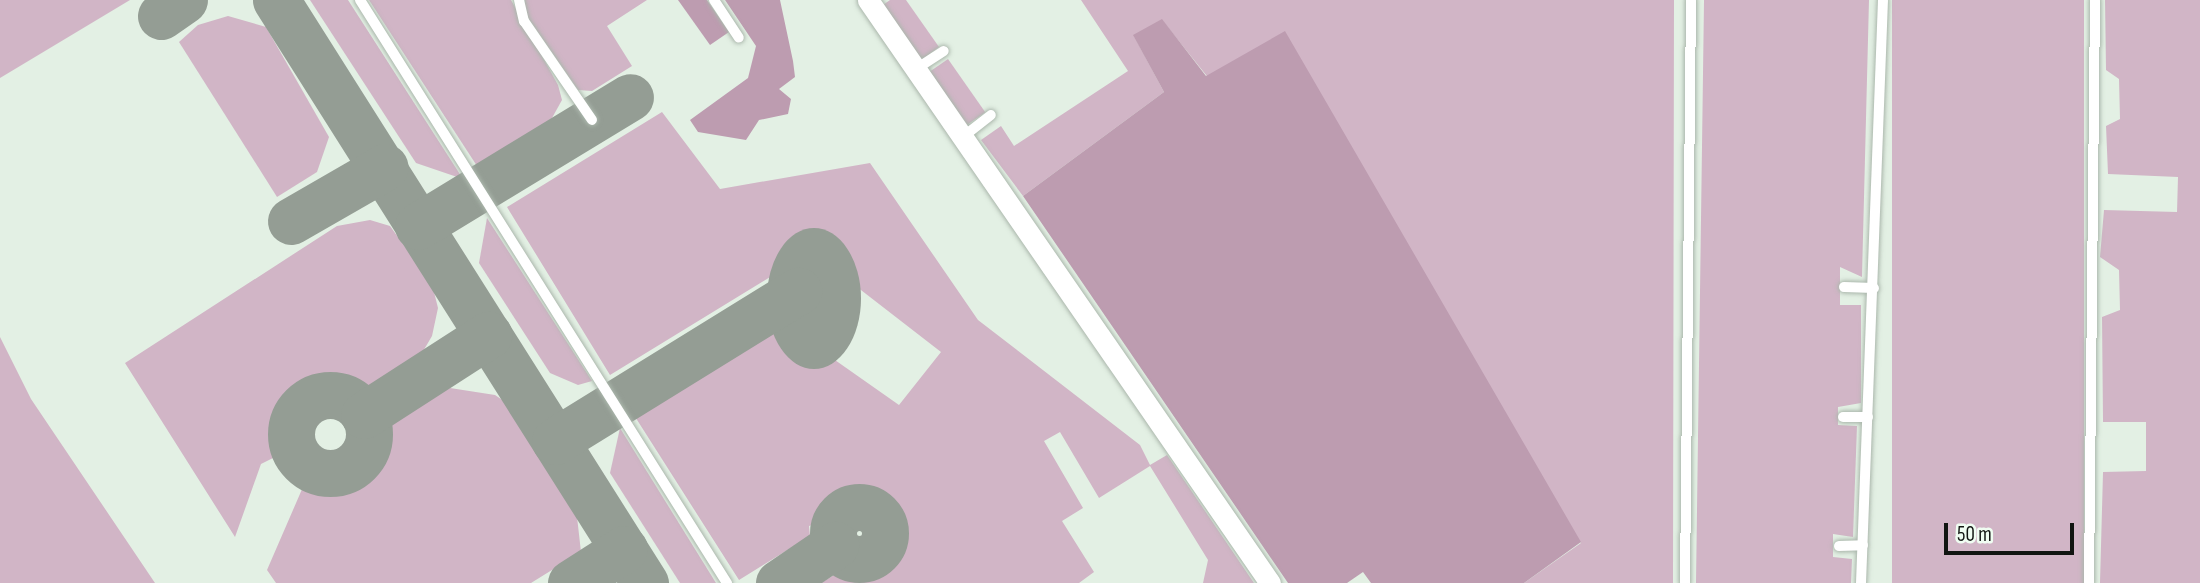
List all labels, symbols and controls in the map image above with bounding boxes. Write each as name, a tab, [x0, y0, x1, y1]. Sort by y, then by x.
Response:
scale bar	[1948, 510, 2078, 554]
text: 50 m	[1957, 522, 1992, 547]

